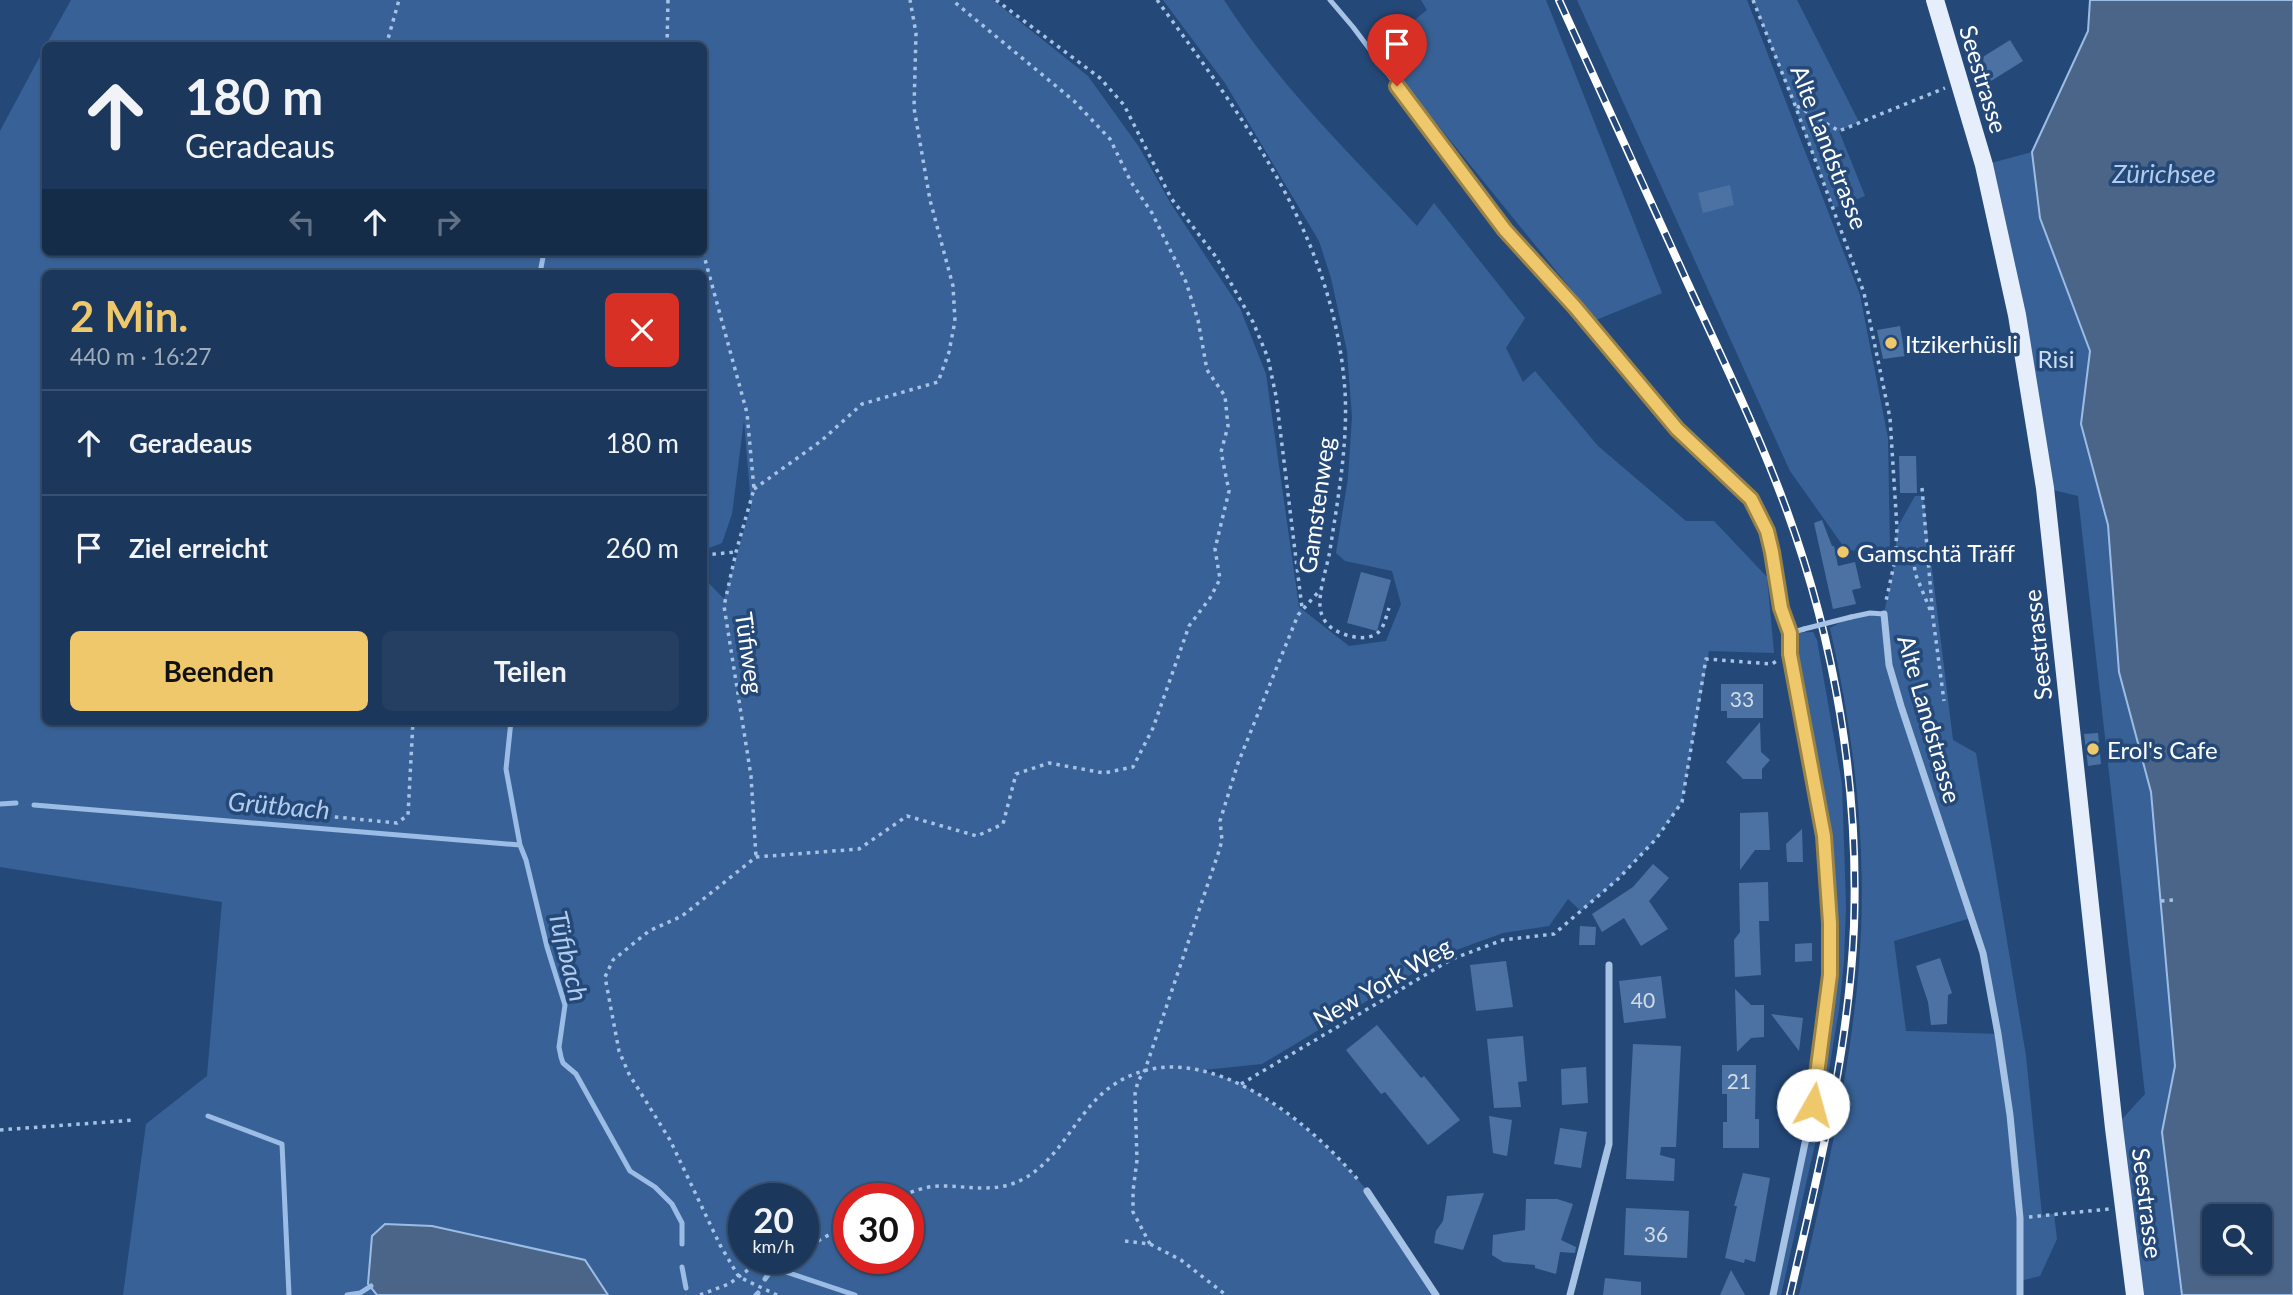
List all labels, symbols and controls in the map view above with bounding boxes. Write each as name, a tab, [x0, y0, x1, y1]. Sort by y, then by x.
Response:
pin	[1367, 14, 1427, 86]
street label: Seestrasse	[1954, 22, 2014, 136]
icon: arrive	[1378, 25, 1416, 63]
street label: Alte Landstrasse	[1785, 61, 1875, 233]
text: 180 m	[185, 67, 323, 125]
icon: ahead	[70, 70, 161, 161]
text: Geradeaus	[185, 126, 335, 165]
water label: Zürichsee	[2111, 157, 2216, 189]
icon: left	[283, 203, 321, 241]
icon: ahead	[356, 203, 394, 241]
icon: right	[429, 203, 467, 241]
text: 2 Min.	[70, 291, 188, 341]
button: close	[605, 293, 679, 367]
place label: Itzikerhüsli	[1905, 329, 2018, 358]
marker: Itzikerhüsli	[1883, 335, 1899, 351]
text: 440 m · 16:27	[70, 342, 212, 370]
park label: Risi	[2038, 344, 2074, 373]
icon: ahead	[70, 424, 108, 462]
text: Geradeaus	[129, 427, 252, 459]
text: 180 m	[606, 427, 679, 459]
street label: Gamstenweg	[1292, 435, 1340, 575]
icon: arrive	[70, 529, 108, 567]
text: Ziel erreicht	[129, 532, 268, 564]
text: 260 m	[606, 532, 679, 564]
place label: Gamschtä Träff	[1857, 538, 2015, 567]
marker: Gamschtä Träff	[1835, 544, 1851, 560]
street label: Seestrasse	[2017, 588, 2057, 702]
street label: Tüfiweg	[730, 610, 770, 696]
button: Beenden	[70, 631, 368, 711]
button: Teilen	[382, 631, 679, 711]
street label: Alte Landstrasse	[1892, 632, 1968, 806]
house number: 33	[1730, 686, 1754, 711]
place label: Erol's Cafe	[2107, 735, 2218, 764]
marker: Erol's Cafe	[2085, 741, 2101, 757]
water label: Grütbach	[227, 785, 331, 825]
water label: Tüfibach	[542, 907, 596, 1005]
street label: New York Weg	[1307, 931, 1457, 1033]
house number: 40	[1631, 987, 1655, 1012]
house number: 21	[1727, 1068, 1751, 1093]
position arrow	[1776, 1068, 1850, 1142]
street label: Seestrasse	[2127, 1146, 2169, 1260]
speed limit sign: 30	[833, 1183, 924, 1274]
text: 20	[753, 1198, 794, 1240]
map controls	[2202, 1204, 2272, 1274]
button: search	[2202, 1204, 2272, 1274]
house number: 36	[1644, 1221, 1668, 1246]
text: km/h	[752, 1235, 795, 1257]

